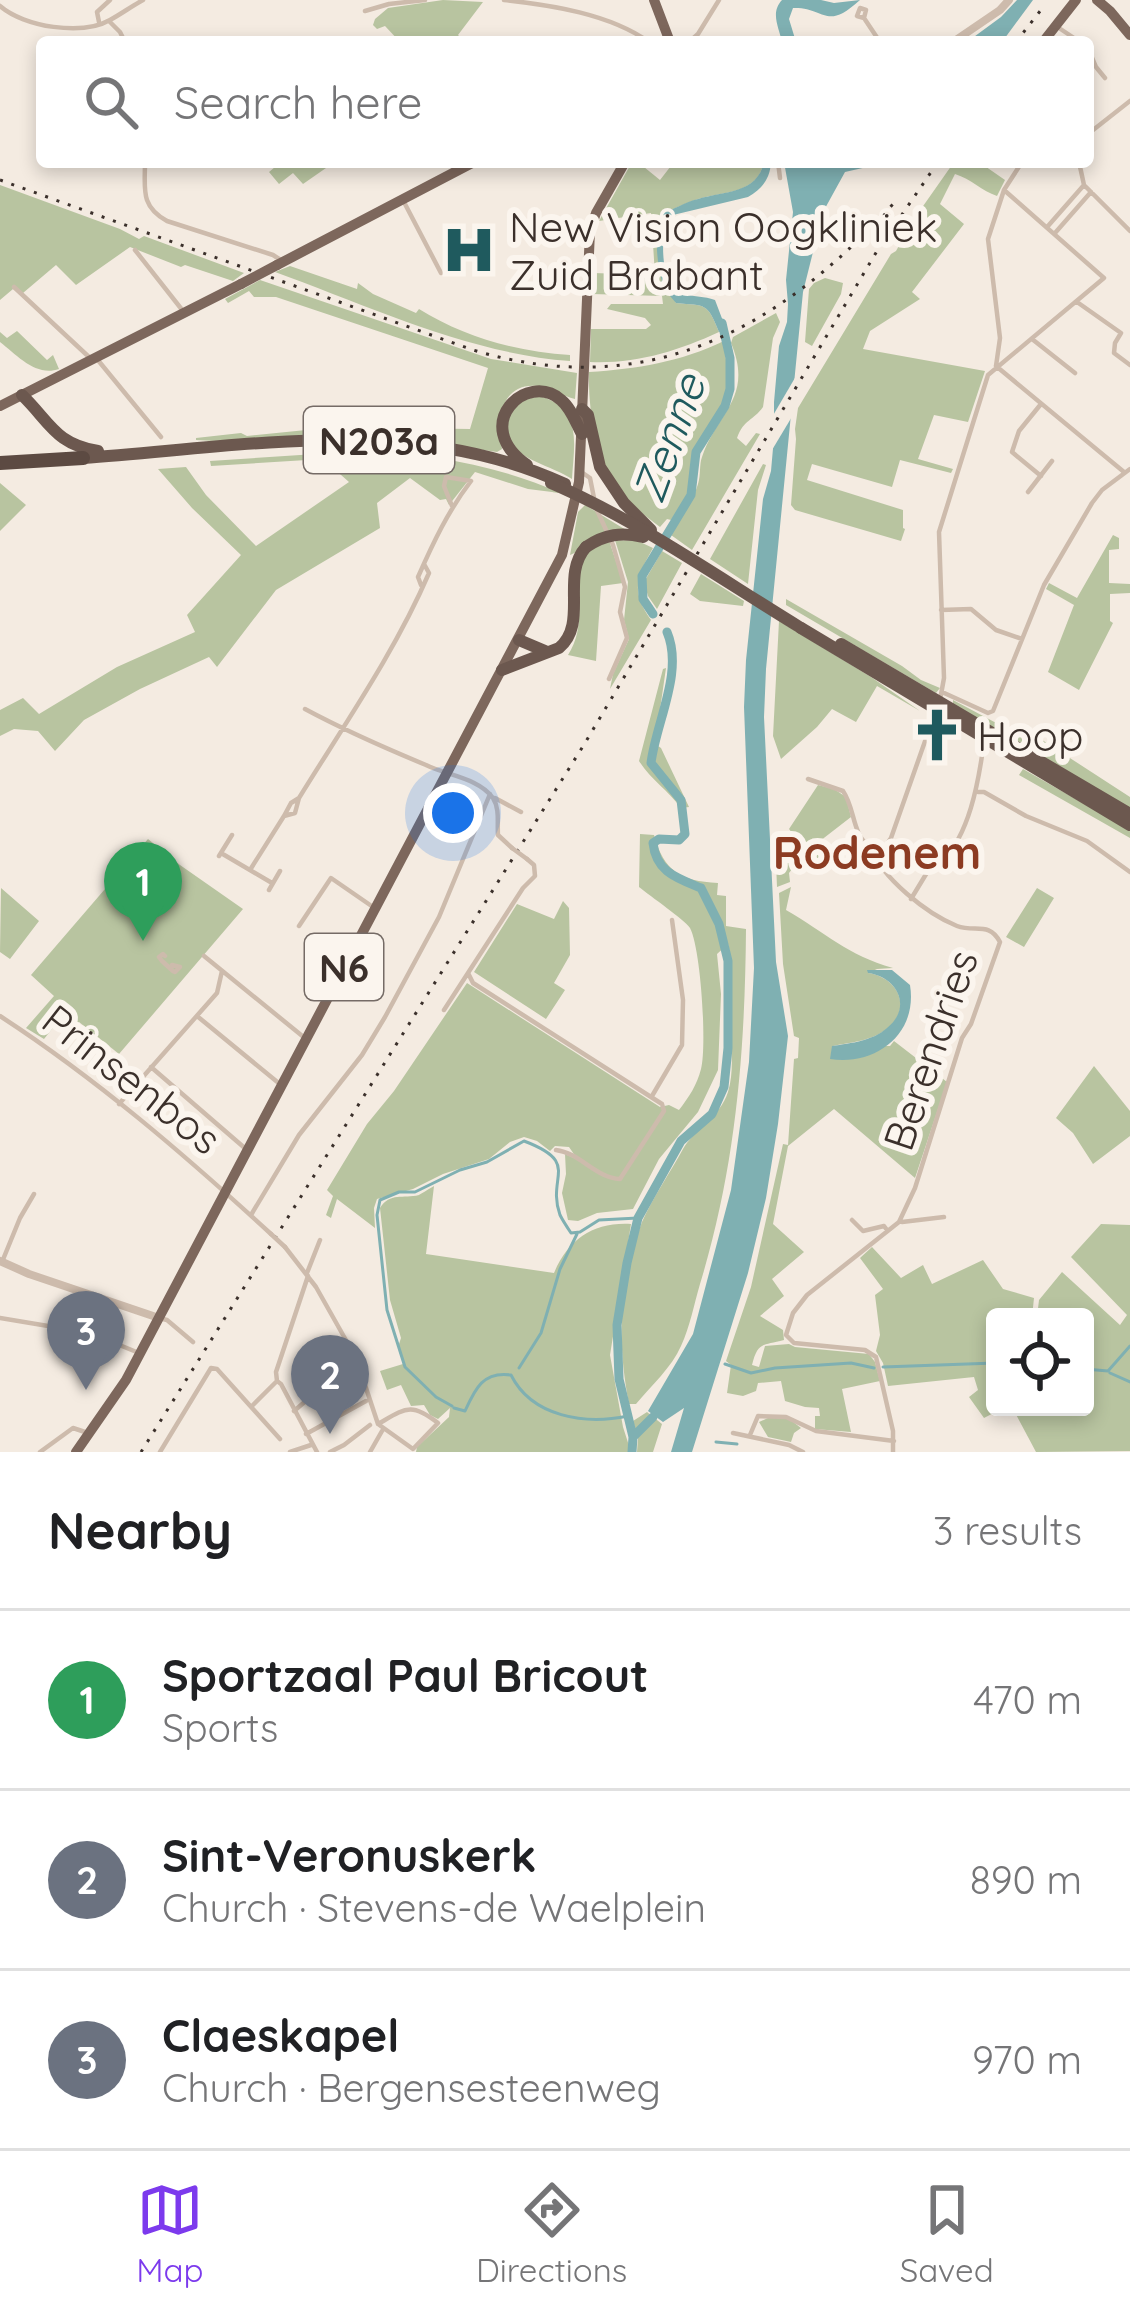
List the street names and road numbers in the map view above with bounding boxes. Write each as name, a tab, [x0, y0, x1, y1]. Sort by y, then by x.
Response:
road number: N203a	[304, 407, 454, 473]
road number: N6	[305, 934, 383, 1000]
street label: Berendries	[871, 943, 989, 1157]
street label: Prinsenbos	[32, 993, 232, 1165]

